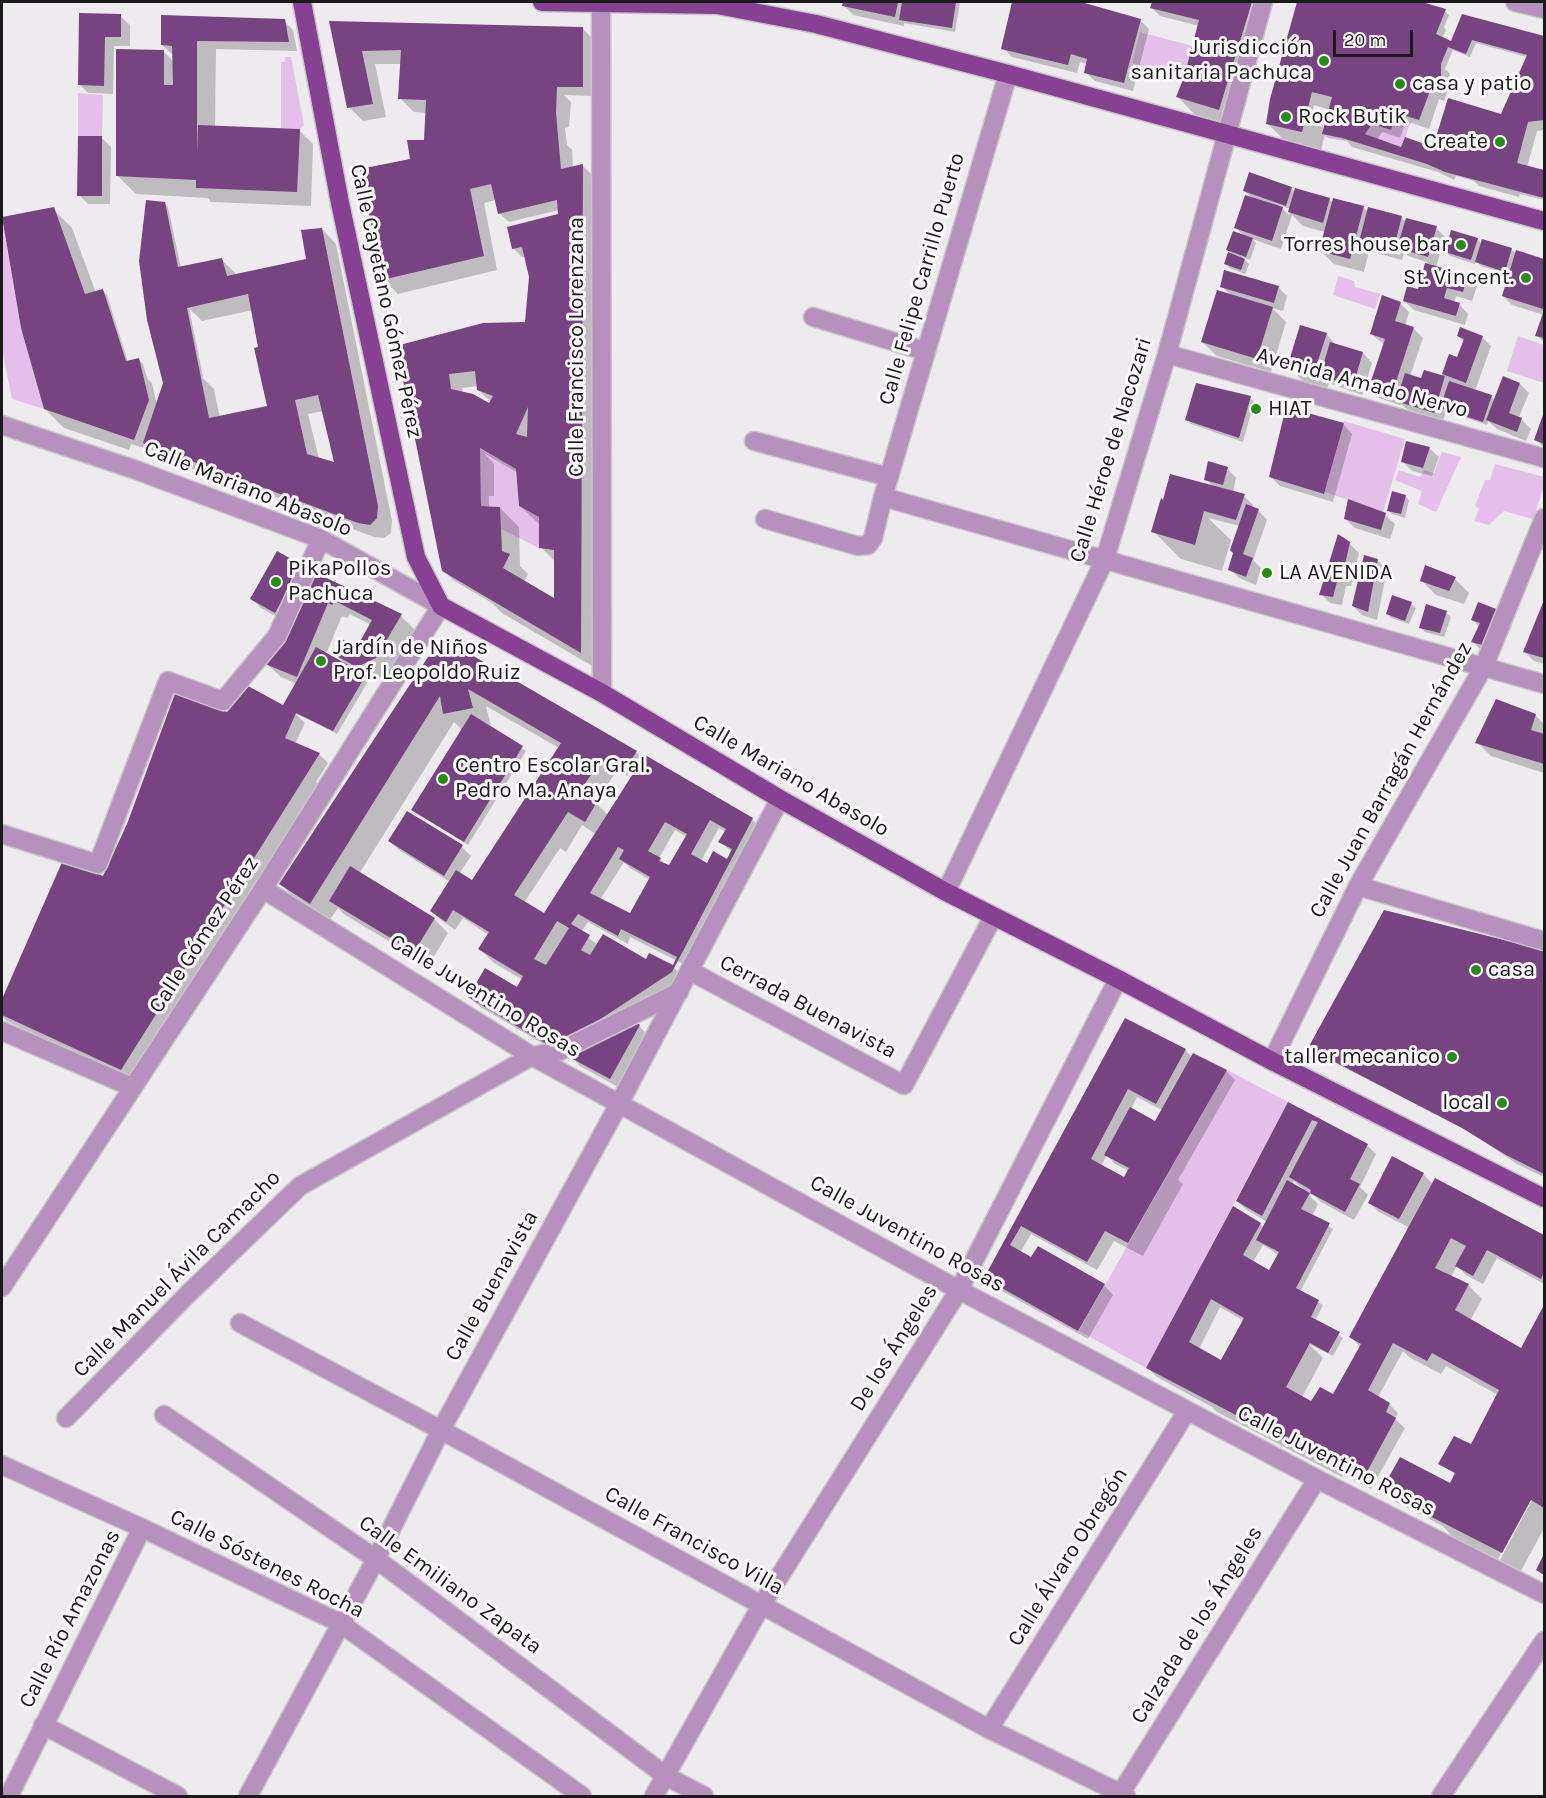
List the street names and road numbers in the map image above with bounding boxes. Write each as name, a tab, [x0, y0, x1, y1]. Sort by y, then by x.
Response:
street label: Calle Felipe Carrillo Puerto	[873, 150, 971, 408]
street label: Calle Cayetano Gómez Pérez	[344, 162, 428, 440]
street label: Calle Francisco Lorenzana	[564, 217, 590, 477]
street label: Calle Héroe de Nacozari	[1064, 334, 1158, 566]
street label: Avenida Amado Nervo	[1253, 342, 1471, 424]
street label: Calle Mariano Abasolo	[140, 435, 356, 543]
street label: Calle Juan Barragán Hernández	[1304, 637, 1478, 923]
street label: Calle Mariano Abasolo	[688, 709, 894, 843]
street label: Calle Gómez Pérez	[144, 852, 264, 1018]
street label: Calle Juventino Rosas	[385, 928, 585, 1064]
street label: Cerrada Buenavista	[715, 949, 901, 1065]
street label: Calle Manuel Ávila Camacho	[68, 1165, 286, 1383]
street label: Calle Juventino Rosas	[805, 1170, 1009, 1298]
street label: Calle Buenavista	[440, 1206, 544, 1366]
street label: De los Ángeles	[844, 1280, 944, 1416]
street label: Calle Juventino Rosas	[1233, 1400, 1439, 1522]
street label: Calle Álvaro Obregón	[1002, 1463, 1134, 1651]
street label: Calle Francisco Villa	[600, 1481, 788, 1601]
street label: Calle Sóstenes Rocha	[165, 1504, 369, 1624]
street label: Calle Emiliano Zapata	[353, 1510, 547, 1660]
street label: Calzada de los Ángeles	[1125, 1521, 1269, 1729]
street label: Calle Río Amazonas	[14, 1525, 126, 1713]

